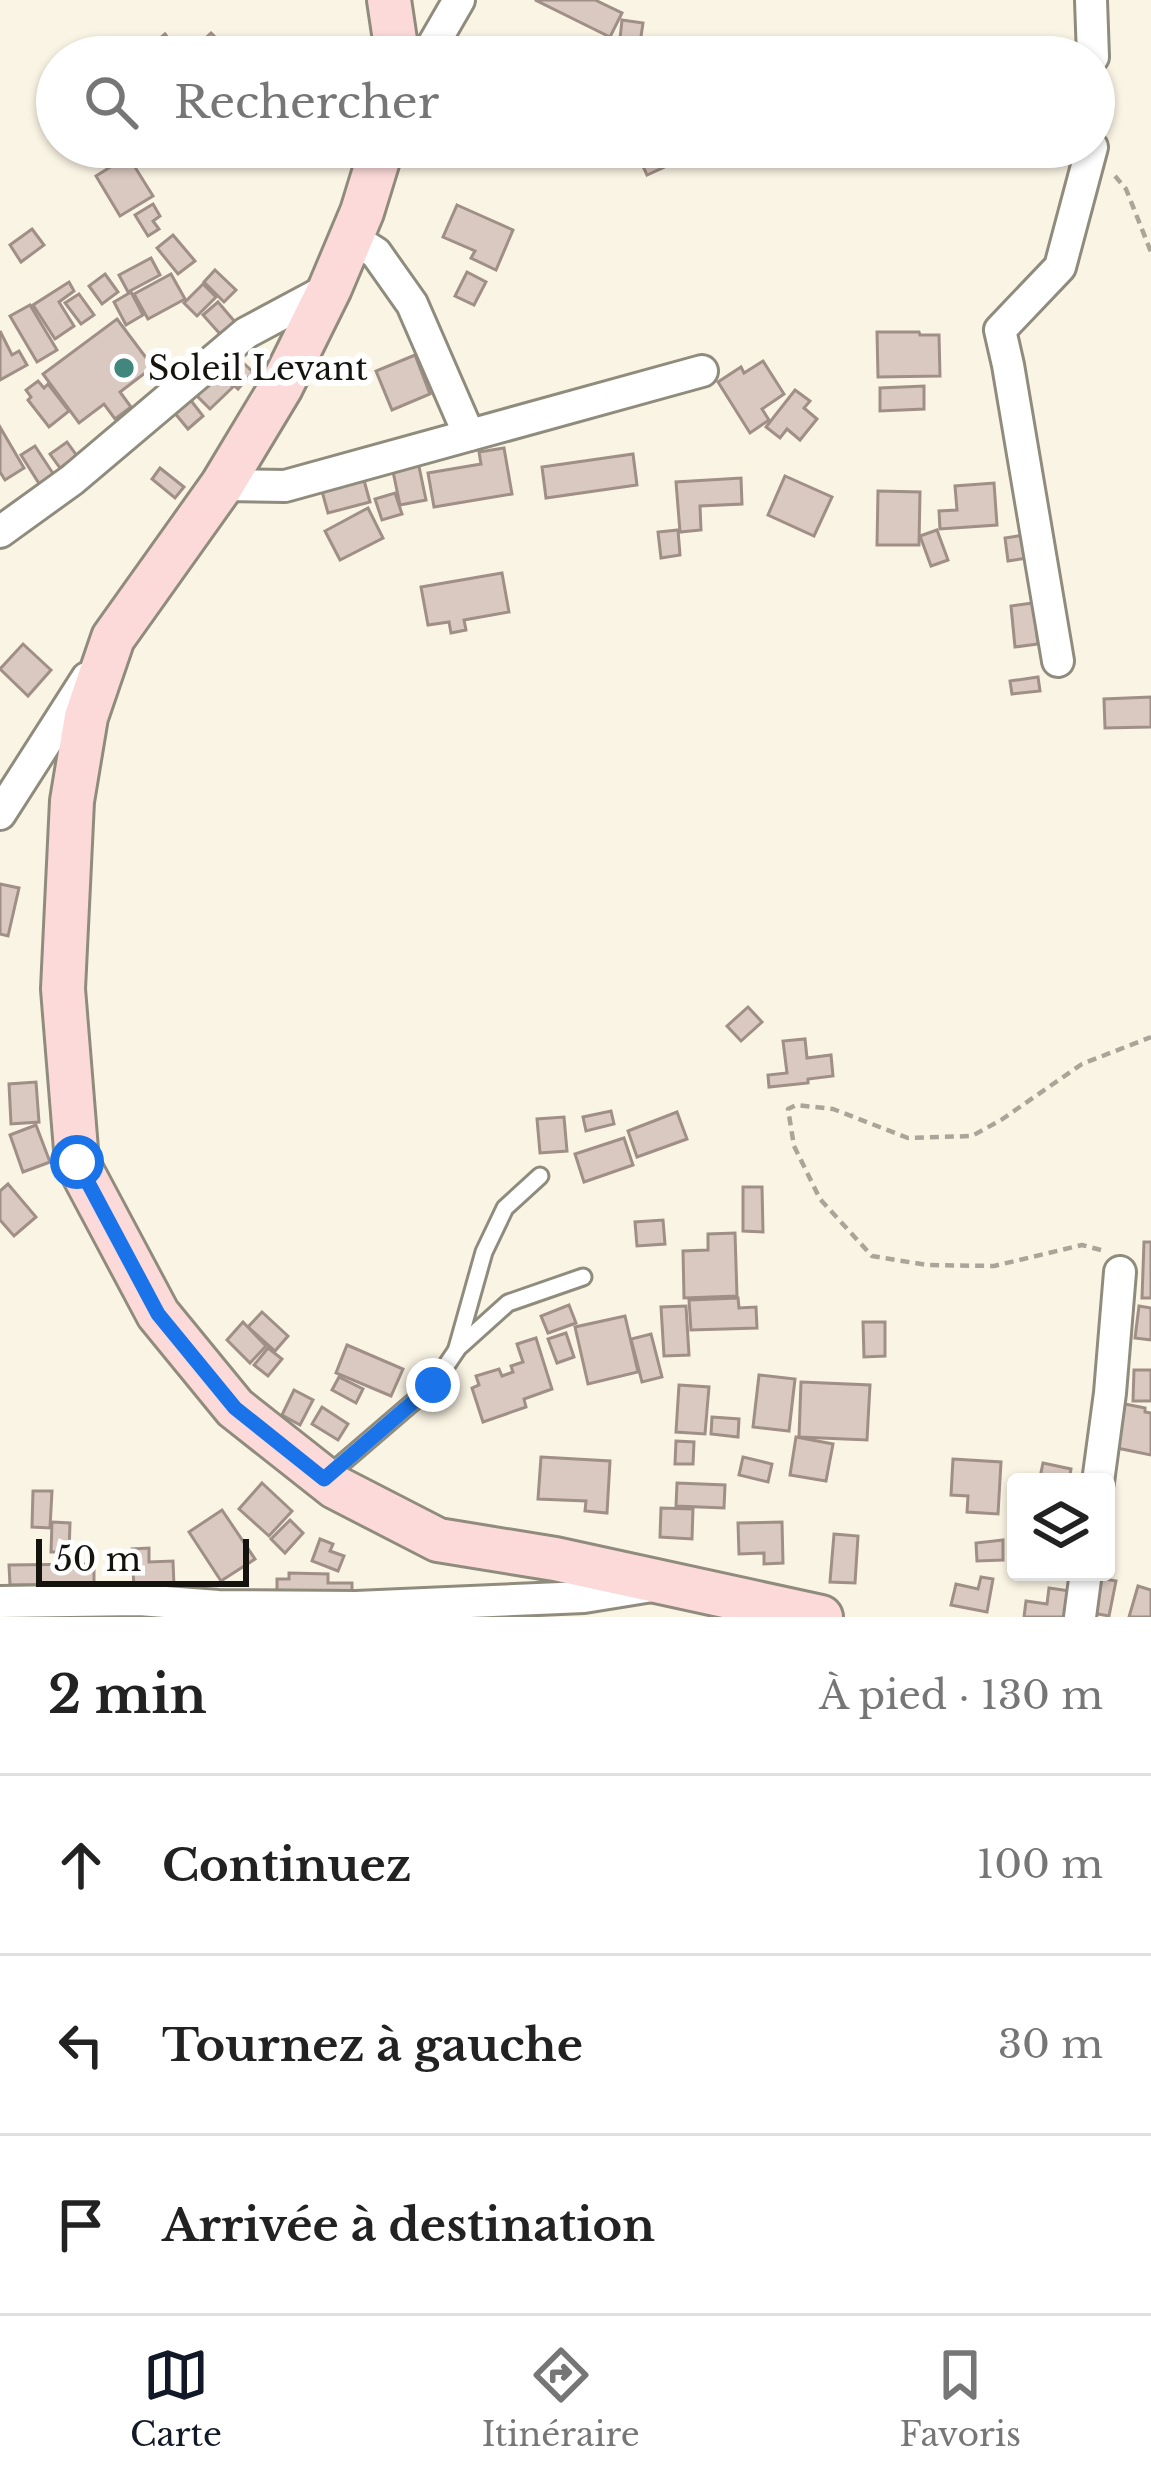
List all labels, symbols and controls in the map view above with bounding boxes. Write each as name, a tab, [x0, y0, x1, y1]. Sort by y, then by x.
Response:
search box	[36, 36, 1115, 168]
icon: search	[78, 69, 144, 135]
text: Rechercher	[174, 74, 439, 130]
place label: Soleil Levant	[148, 348, 368, 389]
marker: Soleil Levant	[111, 355, 137, 381]
route start	[50, 1135, 104, 1189]
route end	[406, 1358, 460, 1412]
map controls	[1007, 1473, 1115, 1581]
button: layers	[1007, 1473, 1115, 1581]
scale bar	[36, 1533, 249, 1586]
text: 50 m	[54, 1539, 141, 1580]
text: 2 min	[48, 1664, 207, 1727]
text: À pied · 130 m	[819, 1671, 1103, 1720]
icon: ahead	[48, 1832, 114, 1898]
text: Continuez	[162, 1837, 411, 1893]
text: 100 m	[977, 1840, 1103, 1889]
icon: left	[48, 2012, 114, 2078]
text: Tournez à gauche	[162, 2017, 583, 2073]
text: 30 m	[998, 2020, 1103, 2069]
icon: arrive	[48, 2192, 114, 2258]
text: Arrivée à destination	[162, 2197, 655, 2253]
tab: Carte	[130, 2342, 222, 2455]
tab: Itinéraire	[482, 2342, 640, 2455]
tab: Favoris	[900, 2342, 1021, 2455]

